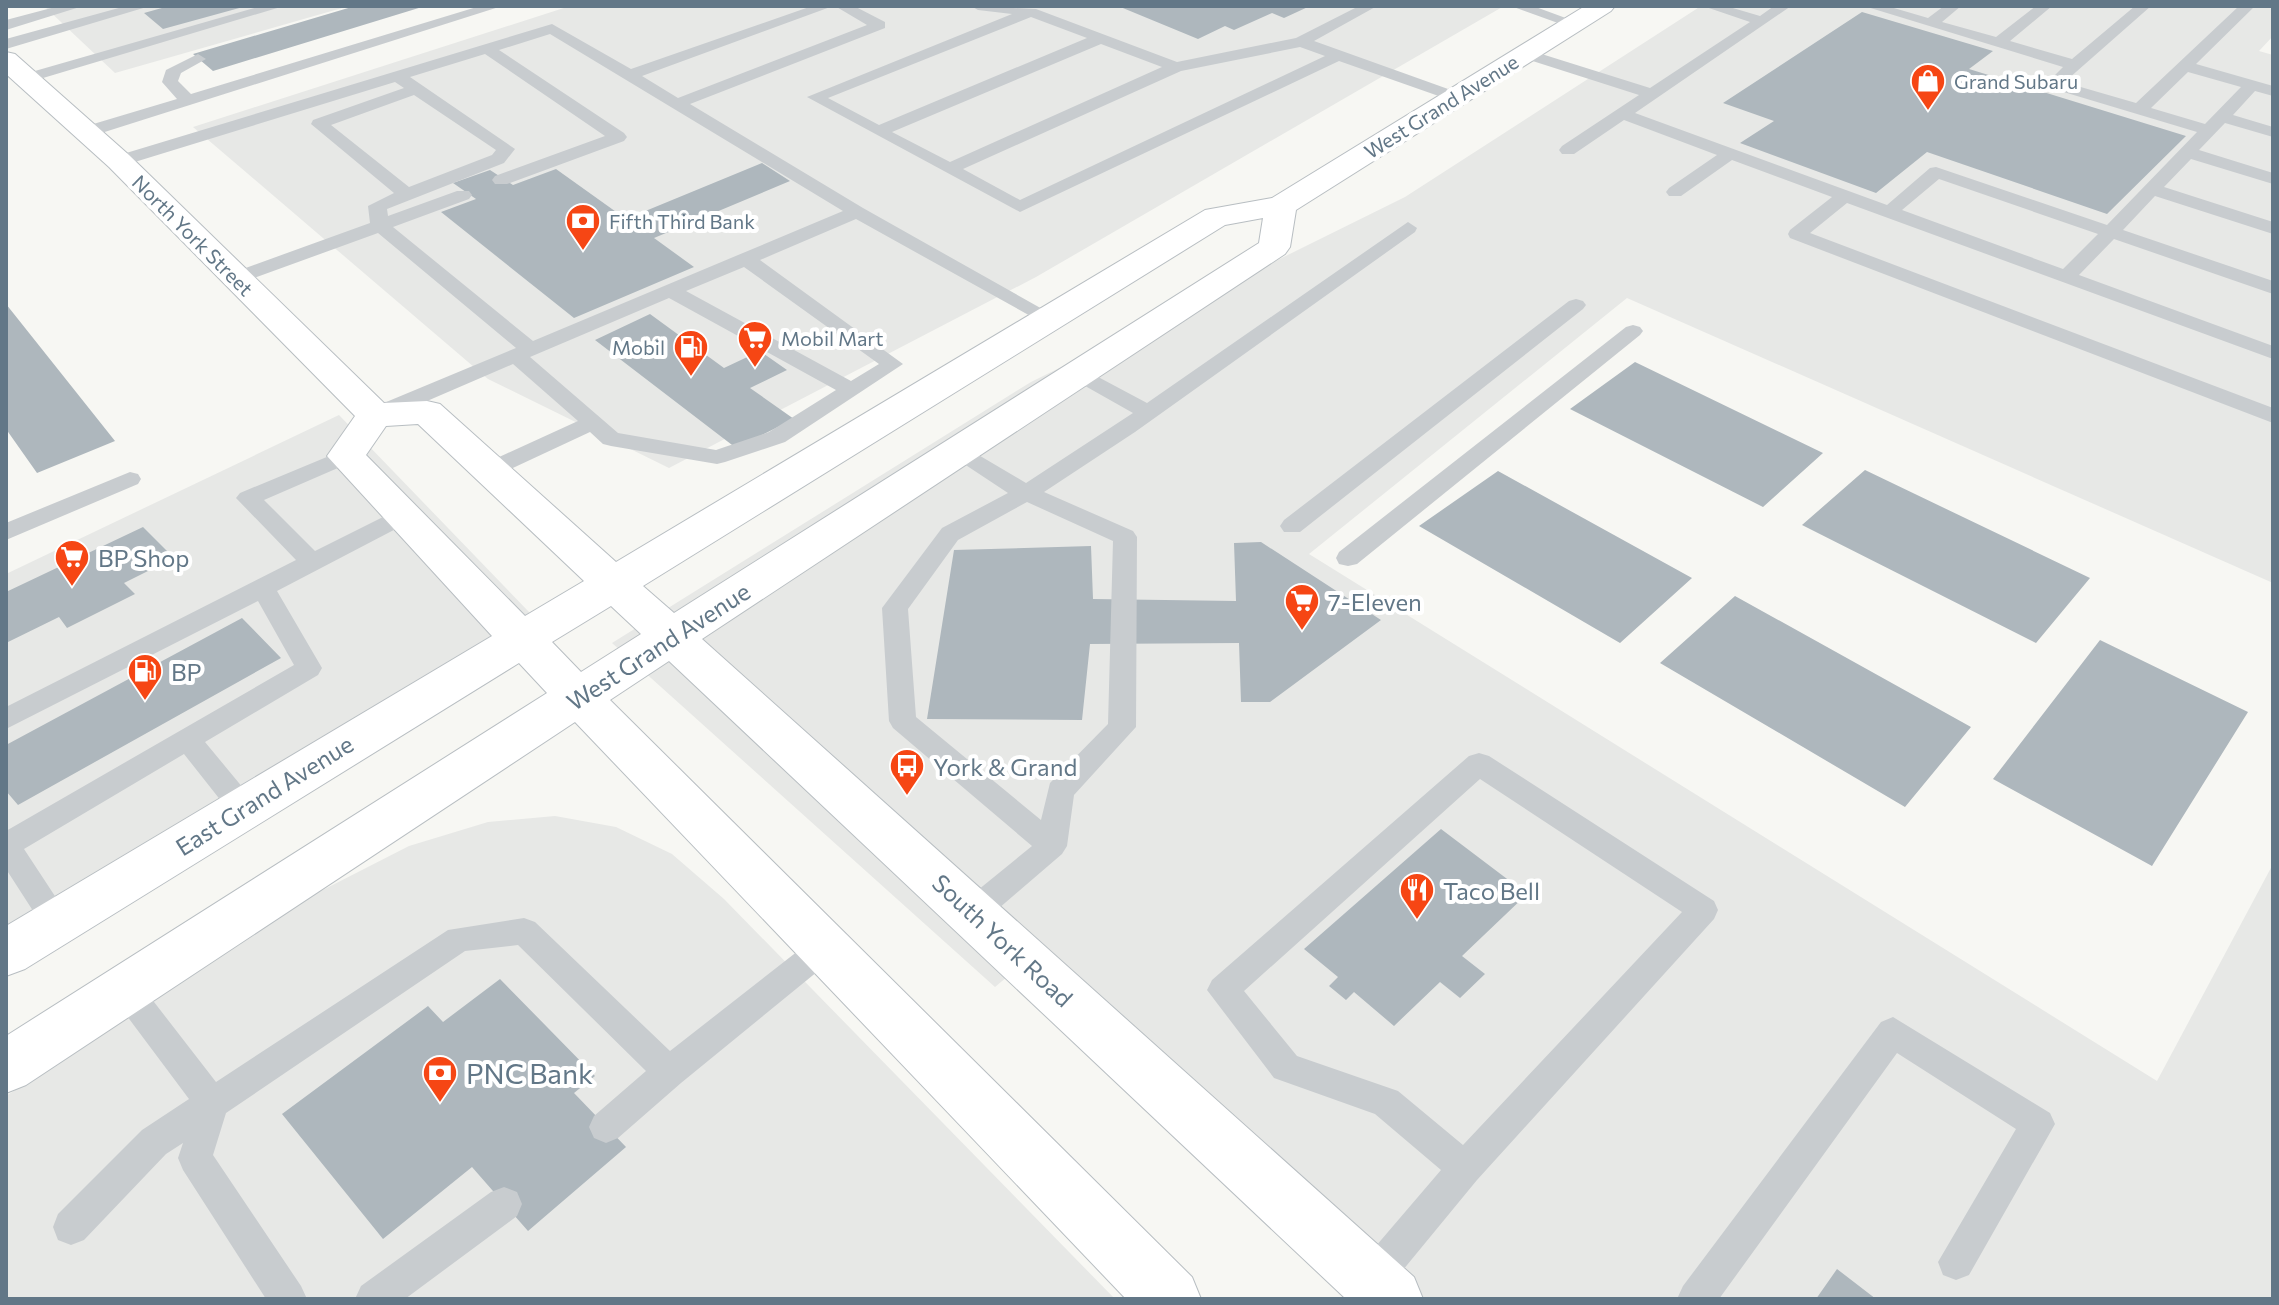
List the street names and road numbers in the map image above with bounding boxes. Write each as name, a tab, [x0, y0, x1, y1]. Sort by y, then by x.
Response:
street label: West Grand Avenue	[1360, 49, 1522, 163]
street label: North York Street	[128, 170, 258, 300]
street label: West Grand Avenue	[561, 576, 755, 716]
street label: East Grand Avenue	[170, 729, 358, 861]
street label: South York Road	[927, 868, 1079, 1012]

